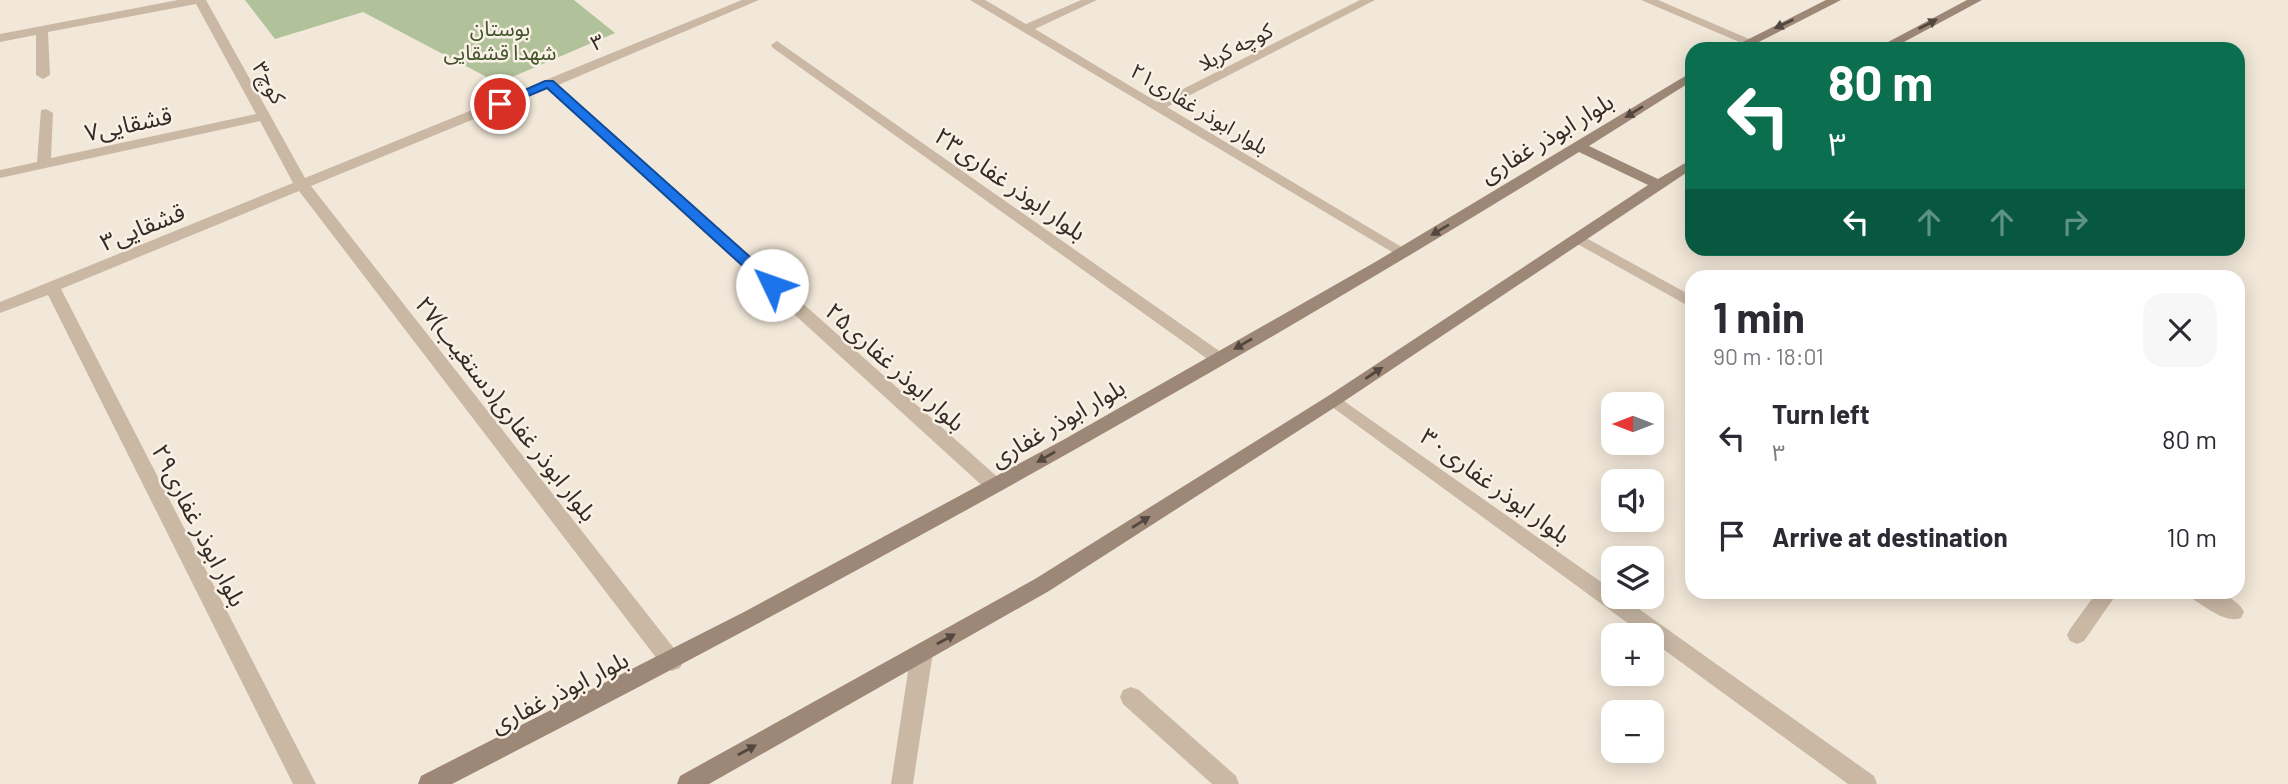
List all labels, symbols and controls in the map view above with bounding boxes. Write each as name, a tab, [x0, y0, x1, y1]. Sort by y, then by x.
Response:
park label: بوستان شهدا قشقایی	[444, 15, 556, 65]
street label: کوچه کربلا	[1194, 17, 1278, 77]
one-way arrow	[1774, 18, 1794, 29]
one-way arrow	[1918, 19, 1938, 30]
street label: ۳	[587, 27, 607, 55]
text: 80 m	[1828, 52, 1933, 111]
street label: ۳کوچ	[245, 57, 292, 110]
street label: ۲۱بلوار ابوذر غفاری	[1126, 57, 1273, 160]
icon: left	[1713, 70, 1804, 161]
pin	[470, 74, 530, 134]
icon: arrive	[481, 85, 519, 123]
street label: بلوار ابوذر غفاری	[1474, 86, 1619, 189]
street label: ۷قشقایی	[82, 100, 174, 147]
one-way arrow	[1625, 105, 1644, 118]
street label: بلوار ابوذر غفاری۲۳	[929, 120, 1092, 247]
text: ۳	[1828, 124, 1846, 162]
street label: ۳قشقایی	[96, 196, 189, 256]
icon: left	[1837, 203, 1875, 241]
icon: ahead	[1910, 203, 1948, 241]
icon: ahead	[1983, 203, 2021, 241]
icon: right	[2056, 203, 2094, 241]
one-way arrow	[1430, 223, 1449, 236]
position arrow	[735, 248, 809, 322]
street label: ۲۷بلوار ابوذر غفاری(دستغیب)	[409, 290, 604, 527]
text: 1 min	[1713, 291, 1805, 341]
button: close	[2143, 293, 2217, 367]
street label: بلوار ابوذر غفاری۲۵	[819, 296, 972, 437]
one-way arrow	[1234, 338, 1253, 351]
text: 90 m · 18:01	[1713, 342, 1824, 370]
one-way arrow	[1364, 367, 1384, 380]
street label: بلوار ابوذر غفاری	[984, 372, 1130, 473]
north arrow	[1601, 392, 1664, 455]
map controls	[1601, 392, 1664, 763]
text: Turn left	[1772, 398, 1870, 429]
icon: left	[1713, 419, 1751, 457]
street label: بلوار ابوذر غفاری۳۰	[1415, 421, 1577, 550]
text: 80 m	[2162, 423, 2217, 454]
text: ۳	[1772, 438, 1785, 466]
street label: بلوار ابوذر غفاری۲۹	[146, 439, 253, 611]
one-way arrow	[1036, 451, 1055, 463]
button: sound	[1601, 469, 1664, 532]
one-way arrow	[1131, 516, 1151, 529]
icon: arrive	[1713, 517, 1751, 555]
text: Arrive at destination	[1772, 521, 2008, 552]
text: 10 m	[2167, 521, 2217, 552]
button: layers	[1601, 546, 1664, 609]
button: +	[1601, 623, 1664, 686]
one-way arrow	[936, 633, 956, 645]
street label: بلوار ابوذر غفاری	[485, 644, 633, 739]
button: −	[1601, 700, 1664, 763]
one-way arrow	[738, 744, 757, 756]

